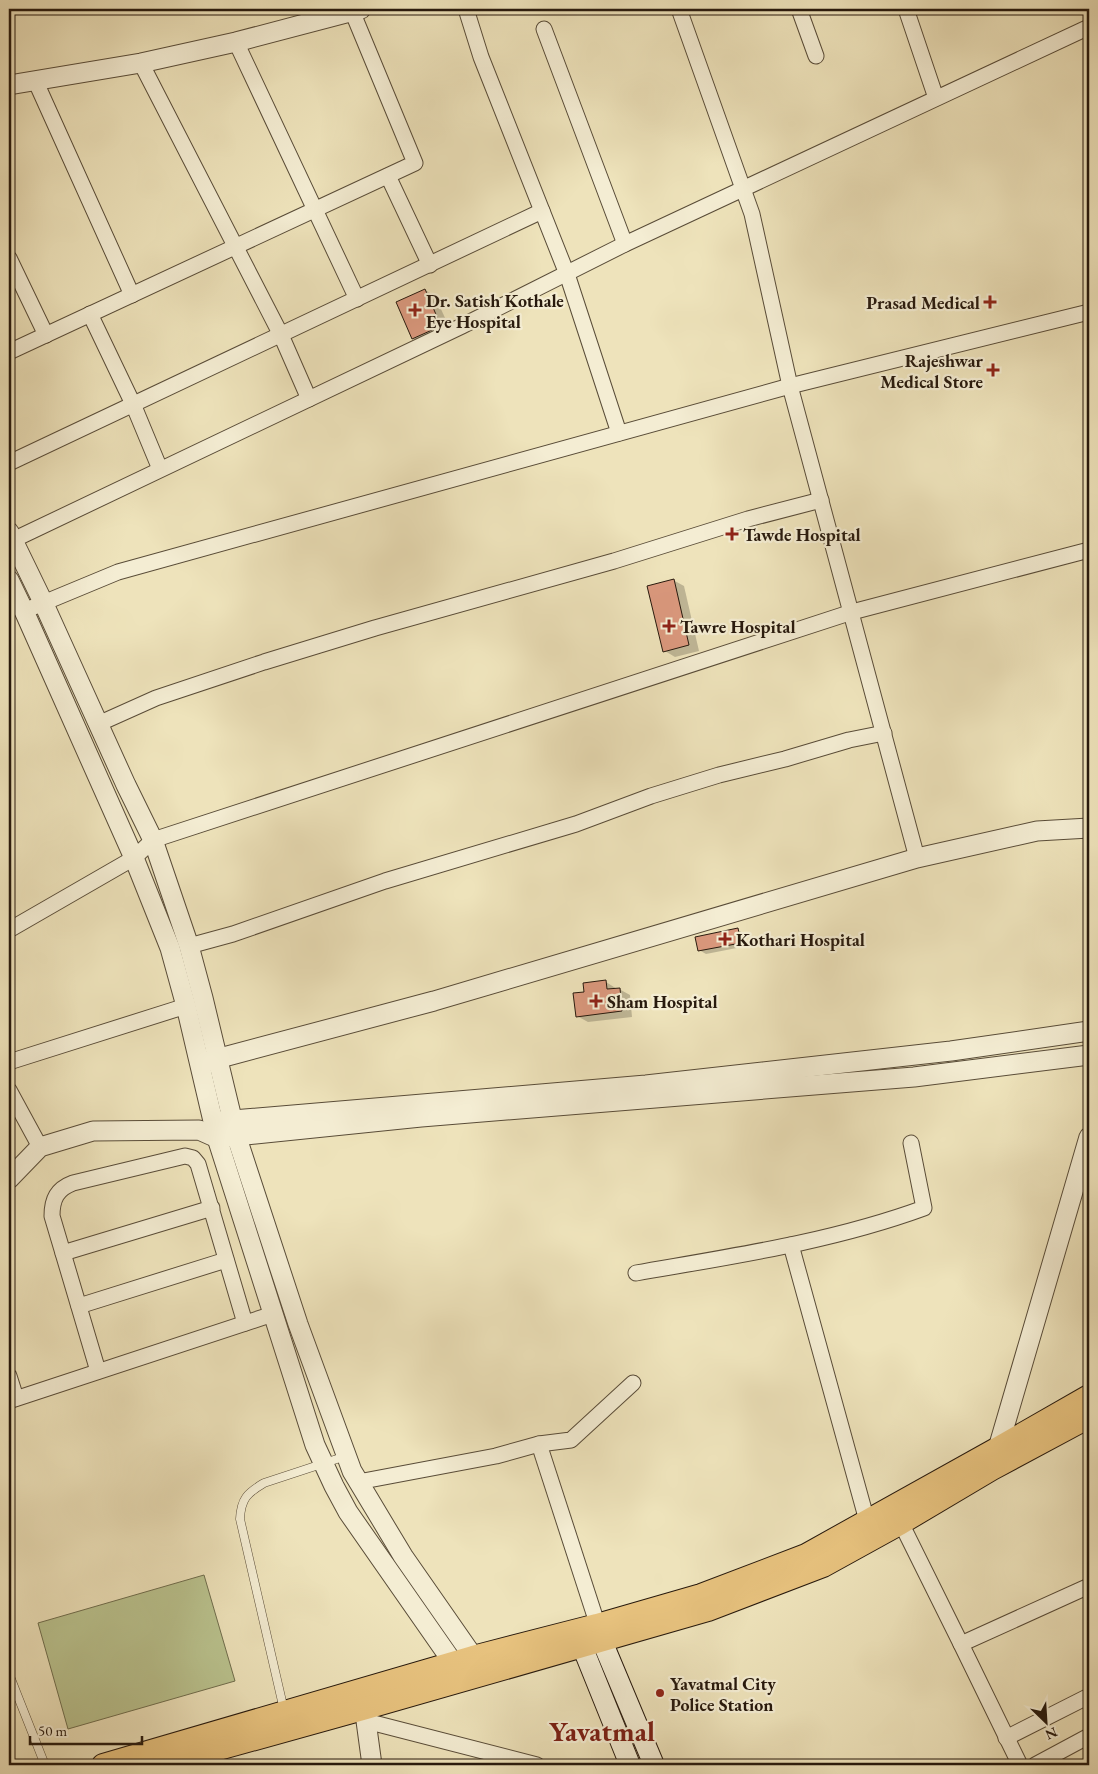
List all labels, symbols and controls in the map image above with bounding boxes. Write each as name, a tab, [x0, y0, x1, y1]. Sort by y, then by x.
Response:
place label: Dr. Satish Kothale Eye Hospital	[426, 289, 564, 333]
place label: Prasad Medical	[866, 291, 980, 314]
marker: Prasad Medical	[984, 296, 996, 308]
marker: Dr. Satish Kothale Eye Hospital	[408, 303, 422, 317]
place label: Rajeshwar Medical Store	[880, 349, 984, 393]
marker: Rajeshwar Medical Store	[987, 364, 999, 376]
place label: Tawde Hospital	[743, 523, 861, 546]
marker: Tawde Hospital	[725, 527, 739, 541]
place label: Tawre Hospital	[680, 615, 796, 638]
marker: Tawre Hospital	[662, 619, 676, 633]
place label: Kothari Hospital	[736, 928, 865, 951]
marker: Kothari Hospital	[718, 932, 732, 946]
place label: Sham Hospital	[607, 990, 718, 1013]
marker: Sham Hospital	[589, 994, 603, 1008]
place label: Yavatmal City Police Station	[670, 1672, 776, 1716]
marker: Yavatmal City Police Station	[654, 1687, 666, 1699]
north arrow	[1020, 1696, 1070, 1746]
district label: Yavatmal	[549, 1713, 655, 1749]
scale bar	[30, 1714, 142, 1746]
text: 50 m	[38, 1721, 67, 1740]
text: N	[1042, 1723, 1060, 1745]

